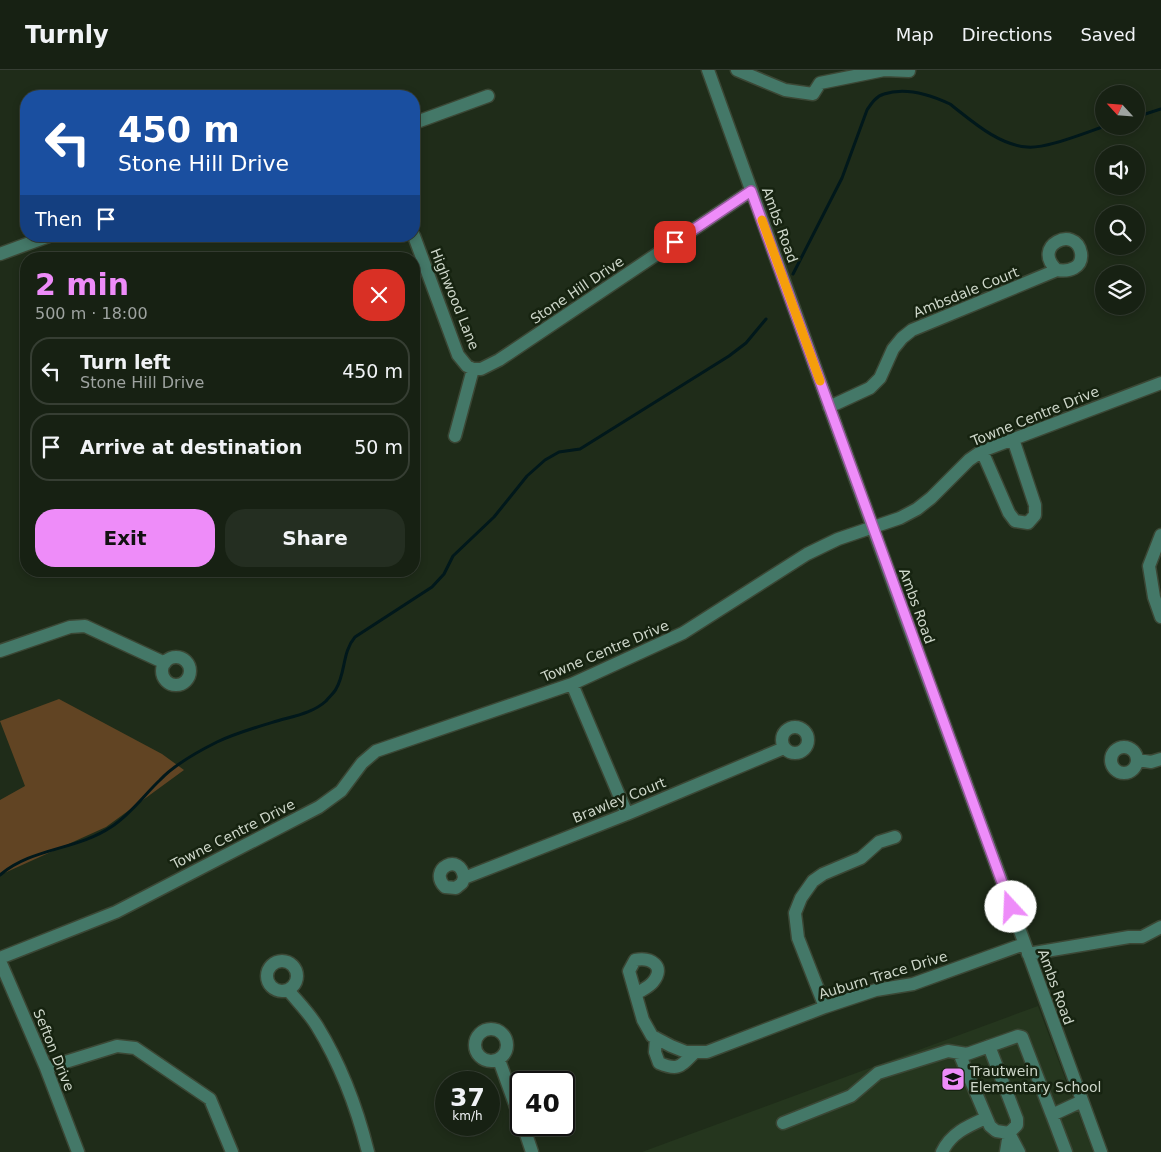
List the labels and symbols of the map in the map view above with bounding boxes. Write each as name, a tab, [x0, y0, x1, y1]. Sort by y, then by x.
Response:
north arrow	[1095, 85, 1145, 135]
street label: Ambs Road	[759, 185, 801, 265]
pin	[654, 221, 696, 263]
street label: Highwood Lane	[427, 246, 483, 352]
street label: Stone Hill Drive	[527, 253, 627, 327]
street label: Ambsdale Court	[911, 263, 1022, 320]
street label: Towne Centre Drive	[968, 383, 1101, 449]
street label: Ambs Road	[896, 566, 938, 646]
street label: Towne Centre Drive	[538, 617, 671, 685]
street label: Brawley Court	[570, 774, 668, 826]
street label: Towne Centre Drive	[168, 796, 298, 873]
position arrow	[984, 880, 1036, 932]
street label: Ambs Road	[1035, 947, 1077, 1027]
street label: Auburn Trace Drive	[817, 948, 949, 1002]
street label: Sefton Drive	[30, 1007, 78, 1093]
place label: Trautwein Elementary School	[969, 1063, 1102, 1095]
school or university icon: Trautwein Elementary School	[940, 1066, 966, 1092]
speed limit sign: 40	[510, 1071, 575, 1136]

